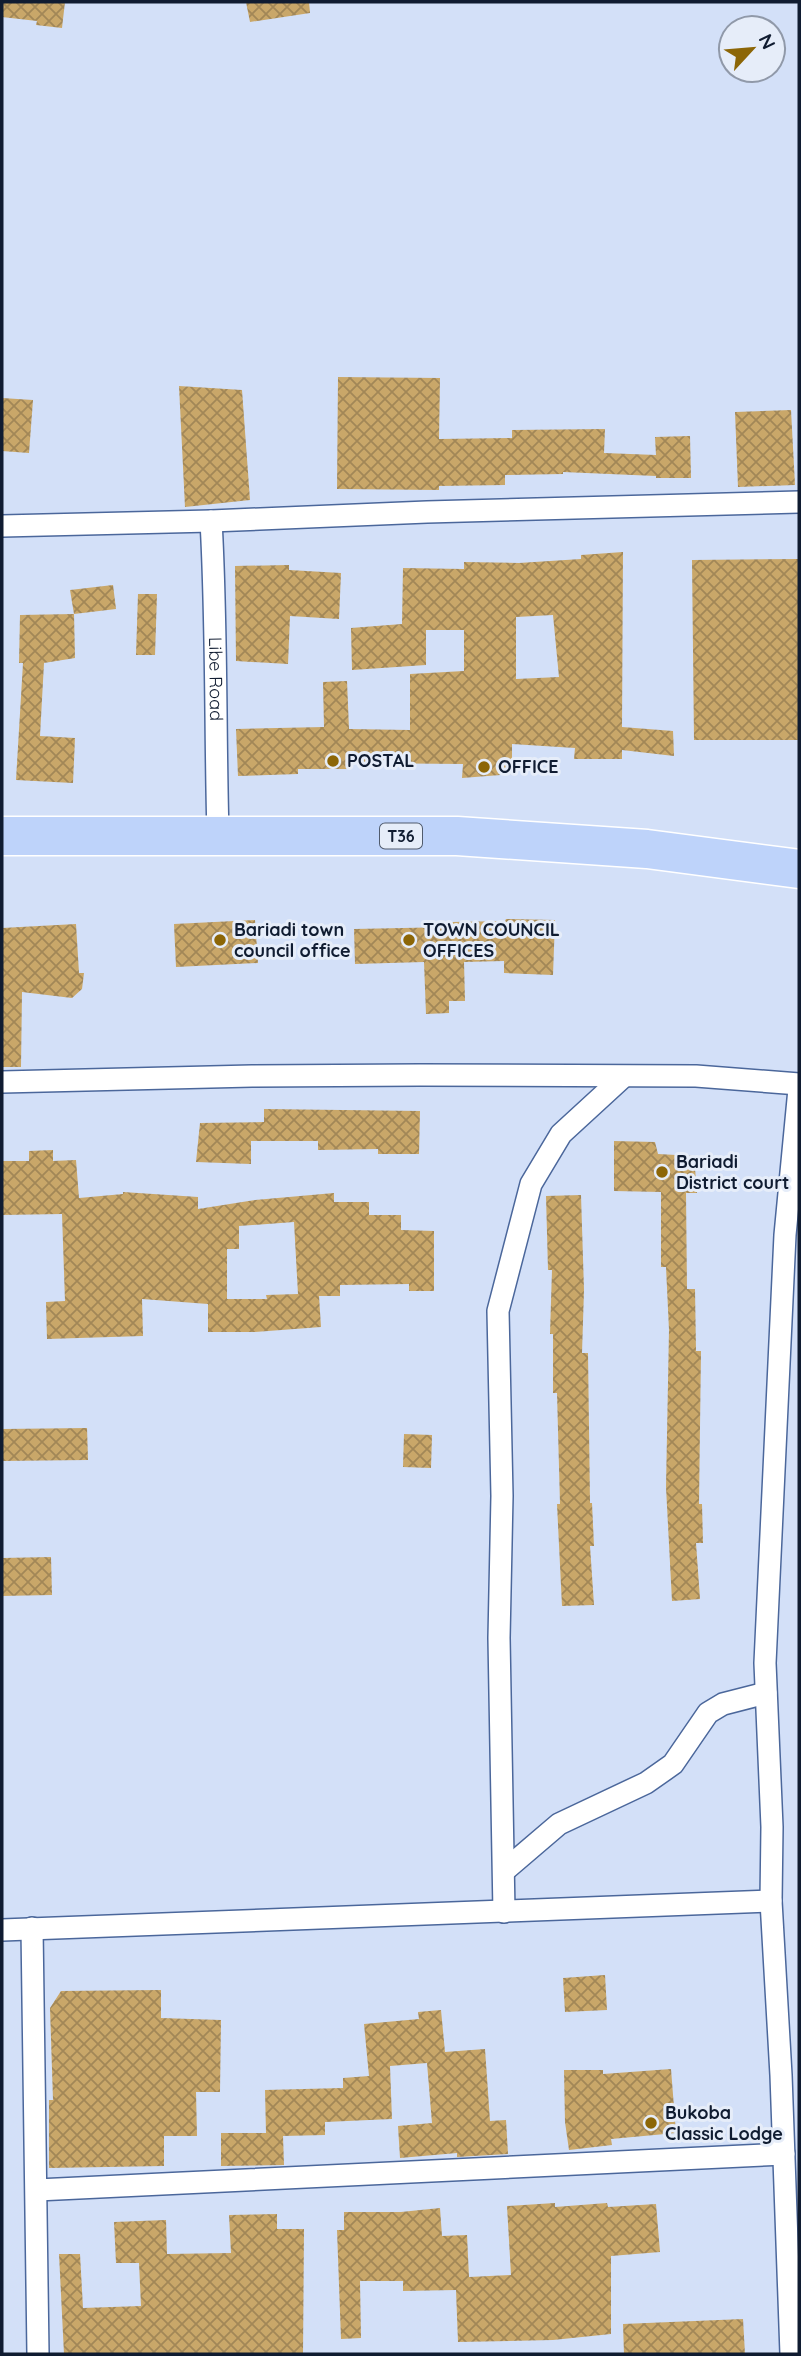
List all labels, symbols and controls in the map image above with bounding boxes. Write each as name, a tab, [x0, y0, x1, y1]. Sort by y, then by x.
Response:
north arrow	[717, 14, 787, 84]
text: N	[753, 30, 781, 53]
street label: Libe Road	[204, 637, 228, 721]
place label: POSTAL	[347, 749, 414, 772]
marker: POSTAL	[325, 753, 341, 769]
place label: OFFICE	[498, 755, 558, 778]
marker: OFFICE	[476, 759, 492, 775]
road number: T36	[380, 824, 422, 848]
place label: Bariadi town council office	[234, 918, 351, 962]
place label: TOWN COUNCIL OFFICES	[423, 918, 560, 962]
marker: Bariadi town council office	[212, 932, 228, 948]
marker: TOWN COUNCIL OFFICES	[401, 932, 417, 948]
place label: Bariadi District court	[676, 1150, 789, 1194]
marker: Bariadi District court	[654, 1164, 670, 1180]
place label: Bukoba Classic Lodge	[665, 2101, 783, 2145]
marker: Bukoba Classic Lodge	[643, 2115, 659, 2131]

